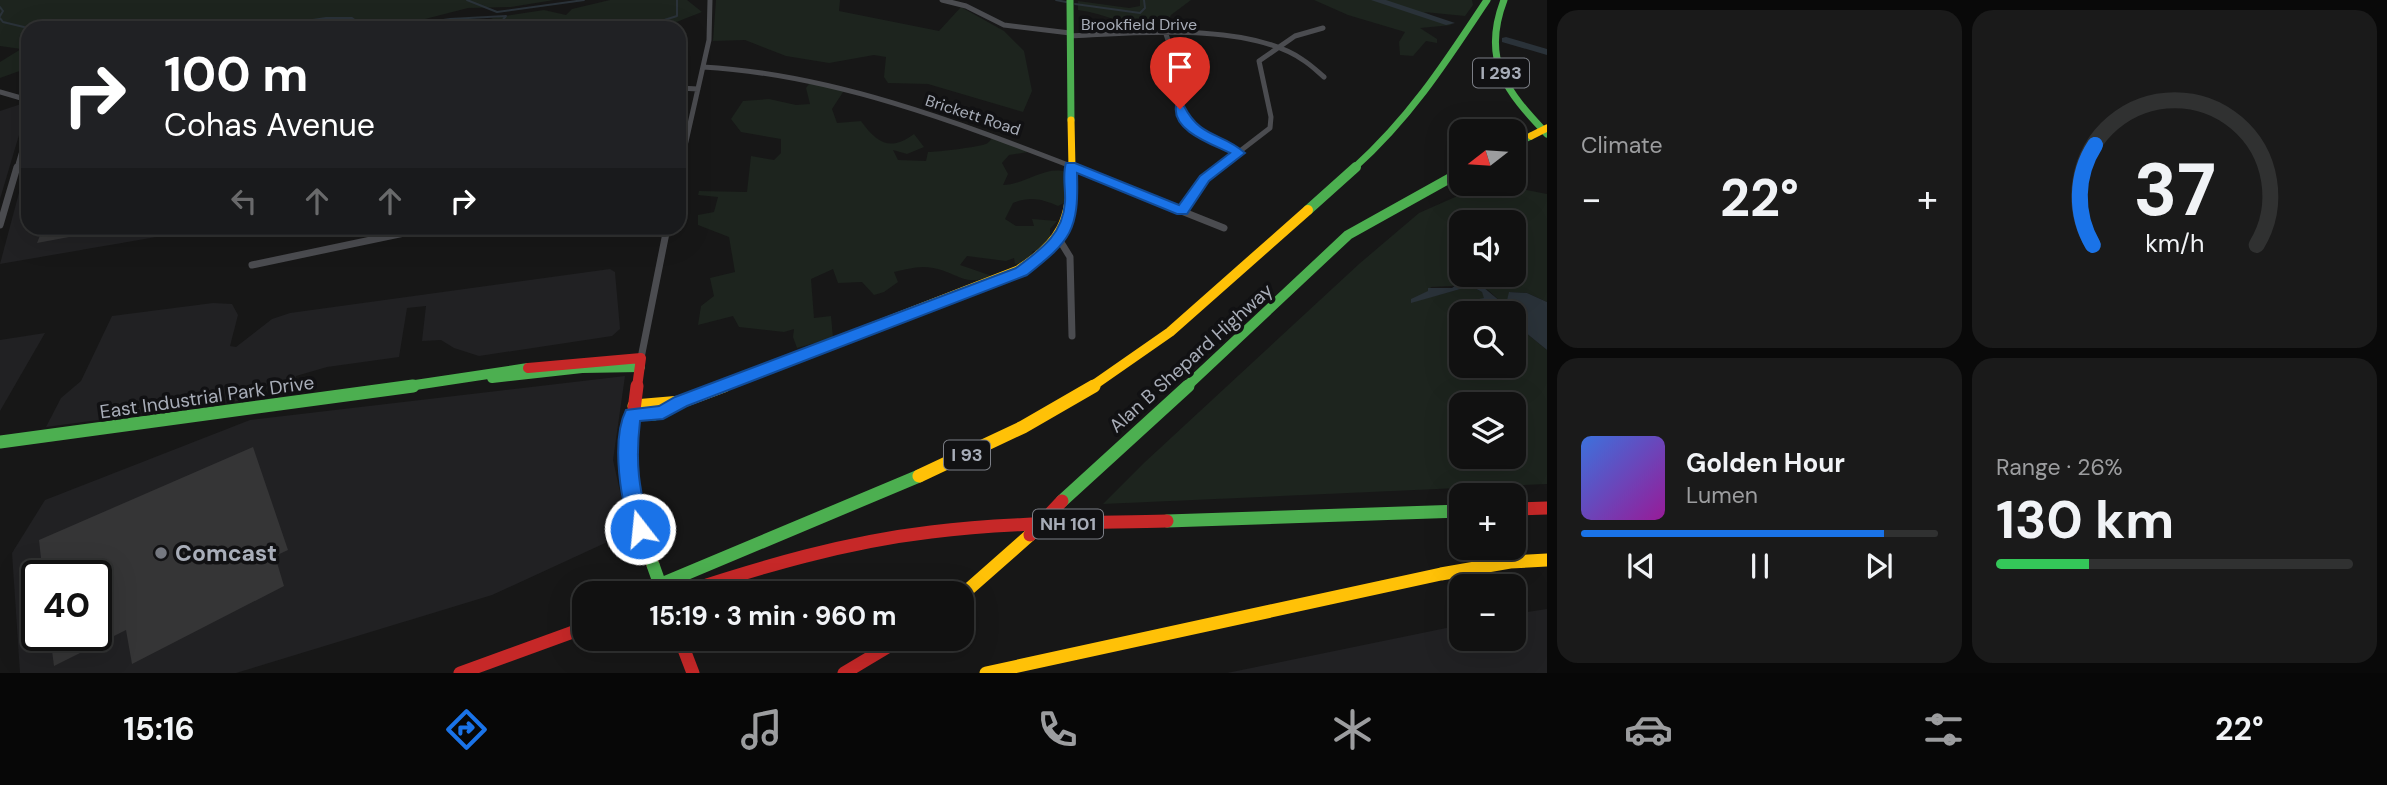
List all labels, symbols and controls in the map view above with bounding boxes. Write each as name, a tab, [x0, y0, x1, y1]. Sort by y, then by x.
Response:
street label: Brookfield Drive	[1081, 14, 1197, 35]
pin	[1150, 37, 1210, 109]
text: 100 m	[164, 42, 308, 106]
icon: arrive	[1161, 48, 1199, 86]
icon: right	[49, 49, 140, 140]
road number: I 293	[1473, 58, 1529, 88]
street label: Brickett Road	[923, 90, 1023, 140]
text: Cohas Avenue	[164, 104, 375, 146]
north arrow	[1449, 119, 1526, 196]
map controls	[1449, 119, 1526, 651]
text: Climate	[1581, 130, 1663, 160]
text: 37	[2133, 143, 2216, 238]
text: 22°	[1720, 164, 1799, 232]
text: −	[1581, 174, 1602, 224]
text: +	[1917, 174, 1938, 224]
icon: left	[225, 182, 263, 220]
icon: ahead	[298, 182, 336, 220]
icon: ahead	[371, 182, 409, 220]
icon: right	[444, 182, 482, 220]
button: sound	[1449, 210, 1526, 287]
text: km/h	[2145, 227, 2204, 260]
street label: Alan B Shepard Highway	[1104, 277, 1278, 438]
button: search	[1449, 301, 1526, 378]
street label: East Industrial Park Drive	[98, 370, 316, 424]
button: layers	[1449, 392, 1526, 469]
road number: I 93	[944, 440, 990, 470]
text: Golden Hour	[1686, 446, 1845, 480]
text: Range · 26%	[1996, 452, 2123, 482]
text: Lumen	[1686, 480, 1758, 510]
button: +	[1449, 483, 1526, 560]
text: 130 km	[1996, 486, 2174, 554]
position arrow	[603, 492, 677, 566]
road number: NH 101	[1033, 510, 1103, 538]
place label: Comcast	[175, 538, 277, 568]
marker: Comcast	[153, 545, 169, 561]
icon: previous	[1622, 547, 1660, 585]
icon: pause	[1741, 547, 1779, 585]
icon: next	[1860, 547, 1898, 585]
speed limit sign: 40	[21, 560, 112, 651]
button: −	[1449, 574, 1526, 651]
text: 15:19 · 3 min · 960 m	[649, 599, 897, 633]
icon: directions	[442, 705, 491, 754]
icon: music	[737, 705, 786, 754]
icon: phone	[1033, 705, 1082, 754]
icon: climate	[1328, 705, 1377, 754]
icon: car	[1624, 705, 1673, 754]
icon: filters	[1919, 705, 1968, 754]
text: 15:16	[123, 708, 195, 750]
text: 22°	[2215, 708, 2264, 750]

